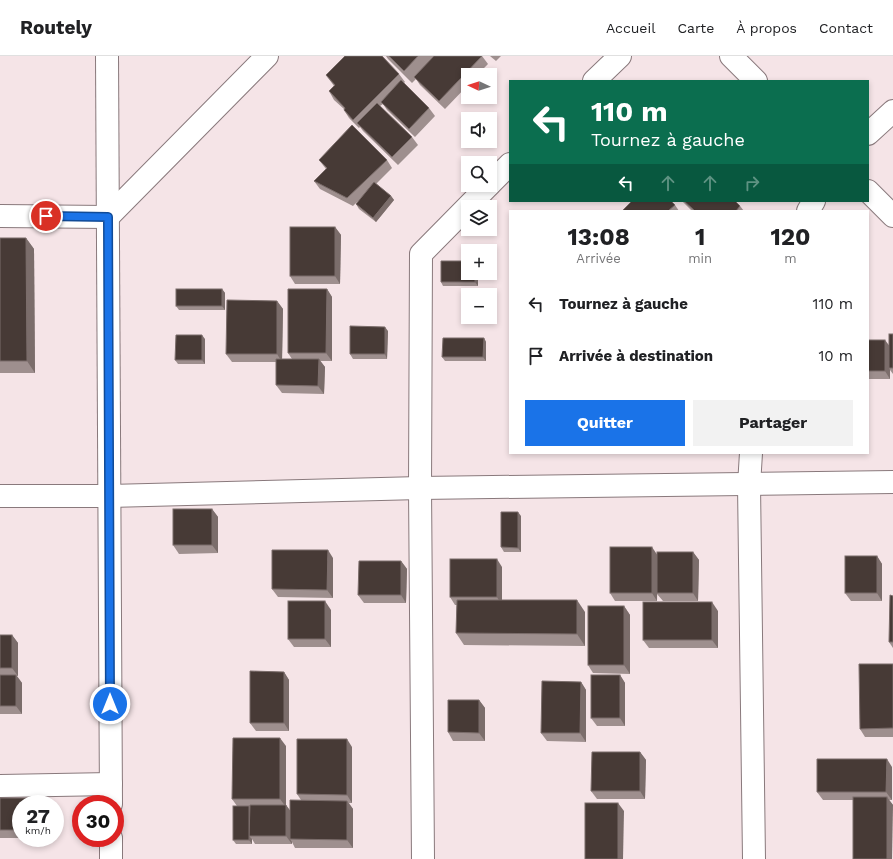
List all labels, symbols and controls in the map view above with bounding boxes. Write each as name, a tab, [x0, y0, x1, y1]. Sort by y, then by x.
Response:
text: Routely	[20, 16, 92, 39]
text: Accueil	[606, 20, 655, 36]
text: Carte	[677, 20, 714, 36]
text: À propos	[736, 20, 797, 36]
text: Contact	[819, 20, 873, 36]
north arrow	[461, 68, 497, 104]
map controls	[461, 68, 497, 324]
text: 110 m	[591, 95, 668, 128]
icon: left	[525, 96, 577, 148]
button: sound	[461, 112, 497, 148]
text: Tournez à gauche	[591, 129, 745, 150]
button: search	[461, 156, 497, 192]
icon: left	[615, 172, 637, 194]
icon: ahead	[657, 172, 679, 194]
icon: ahead	[699, 172, 721, 194]
icon: right	[741, 172, 763, 194]
pin	[29, 199, 63, 233]
button: layers	[461, 200, 497, 236]
icon: arrive	[35, 205, 57, 227]
text: 13:08	[567, 223, 630, 251]
text: 1	[695, 223, 705, 251]
text: 120	[770, 223, 811, 251]
button: +	[461, 244, 497, 280]
text: Arrivée	[576, 251, 621, 266]
text: min	[688, 251, 712, 266]
text: m	[784, 251, 797, 266]
button: −	[461, 288, 497, 324]
icon: left	[525, 293, 547, 315]
text: Tournez à gauche	[559, 295, 688, 313]
text: 110 m	[813, 295, 853, 313]
icon: arrive	[525, 345, 547, 367]
text: Arrivée à destination	[559, 347, 713, 365]
text: 10 m	[818, 347, 853, 365]
button: Quitter	[525, 400, 685, 446]
button: Partager	[693, 400, 853, 446]
position arrow	[89, 683, 131, 725]
speed limit sign: 30	[72, 795, 124, 847]
text: 27	[26, 804, 50, 828]
text: km/h	[25, 825, 51, 836]

